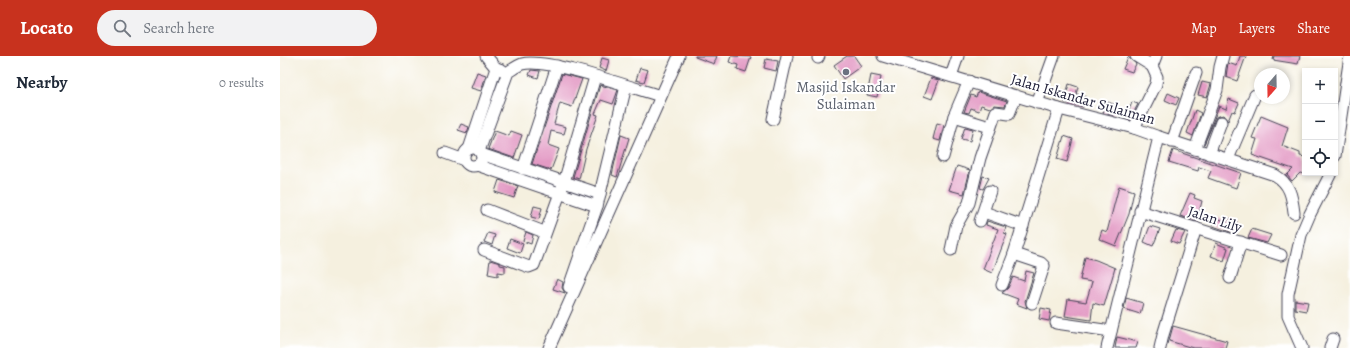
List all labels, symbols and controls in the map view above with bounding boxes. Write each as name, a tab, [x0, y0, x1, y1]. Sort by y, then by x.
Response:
search box	[97, 10, 377, 46]
text: Locato	[20, 15, 73, 41]
icon: search	[111, 17, 133, 39]
text: Search here	[143, 18, 215, 38]
text: Map	[1191, 19, 1217, 38]
text: Layers	[1239, 19, 1275, 38]
text: Share	[1297, 19, 1330, 38]
marker: Masjid Iskandar Sulaiman	[841, 67, 851, 77]
north arrow	[1254, 68, 1290, 104]
map controls	[1302, 68, 1338, 176]
button: +	[1302, 68, 1338, 104]
street label: Jalan Iskandar Sulaiman	[1009, 69, 1157, 129]
text: Nearby	[16, 71, 67, 94]
text: 0 results	[219, 74, 264, 91]
place label: Masjid Iskandar Sulaiman	[797, 77, 896, 114]
button: −	[1302, 104, 1338, 140]
button: locate	[1302, 140, 1338, 176]
street label: Jalan Lily	[1186, 201, 1245, 237]

